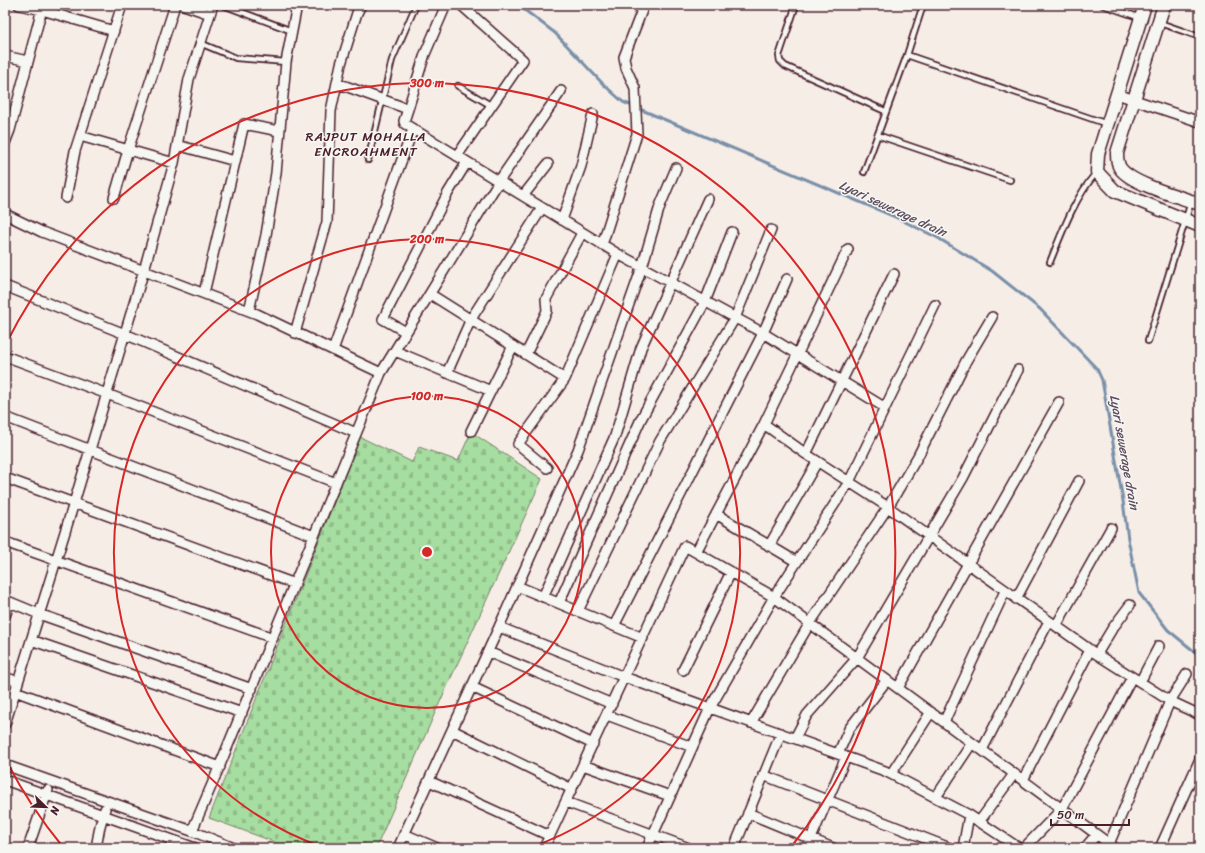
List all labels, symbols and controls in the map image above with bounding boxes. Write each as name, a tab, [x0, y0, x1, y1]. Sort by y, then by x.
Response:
text: 300 m	[409, 72, 445, 94]
district label: RAJPUT MOHALLA ENCROAHMENT	[306, 125, 426, 163]
water label: Lyari sewerage drain	[835, 173, 952, 244]
text: 200 m	[409, 228, 445, 250]
text: 100 m	[411, 385, 444, 407]
water label: Lyari sewerage drain	[1103, 393, 1146, 513]
centre of rings	[420, 545, 434, 559]
north arrow	[26, 787, 66, 827]
scale bar	[1051, 801, 1129, 827]
text: N	[44, 803, 65, 818]
text: 50 m	[1057, 804, 1084, 826]

